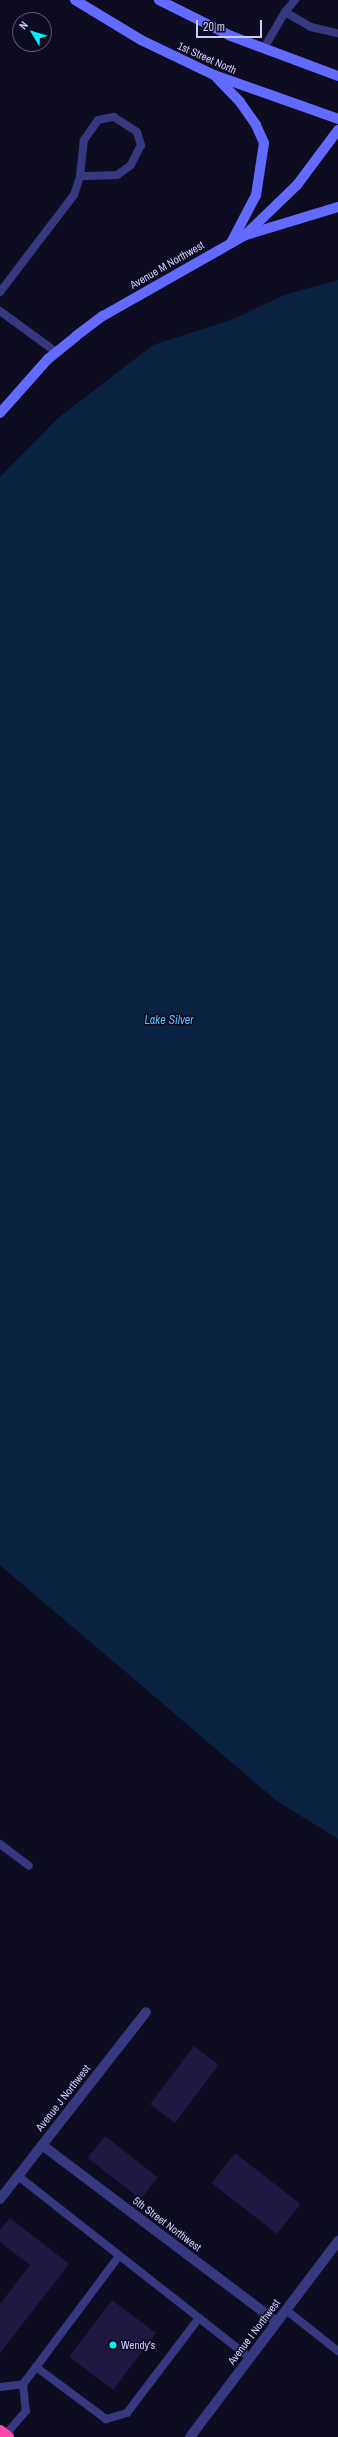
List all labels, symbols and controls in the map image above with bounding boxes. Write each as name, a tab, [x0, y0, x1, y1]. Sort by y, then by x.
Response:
north arrow	[12, 12, 52, 52]
scale bar	[198, 12, 264, 38]
text: N	[16, 18, 31, 32]
text: 20 m	[203, 19, 225, 35]
street label: 1st Street North	[175, 39, 239, 77]
street label: Avenue M Northwest	[128, 238, 206, 292]
water label: Lake Silver	[144, 1014, 194, 1028]
street label: Avenue J Northwest	[33, 2062, 93, 2134]
street label: 5th Street Northwest	[130, 2194, 204, 2254]
street label: Avenue I Northwest	[225, 2297, 283, 2367]
place label: Wendy's	[121, 2338, 155, 2352]
marker: Wendy's	[108, 2340, 118, 2350]

